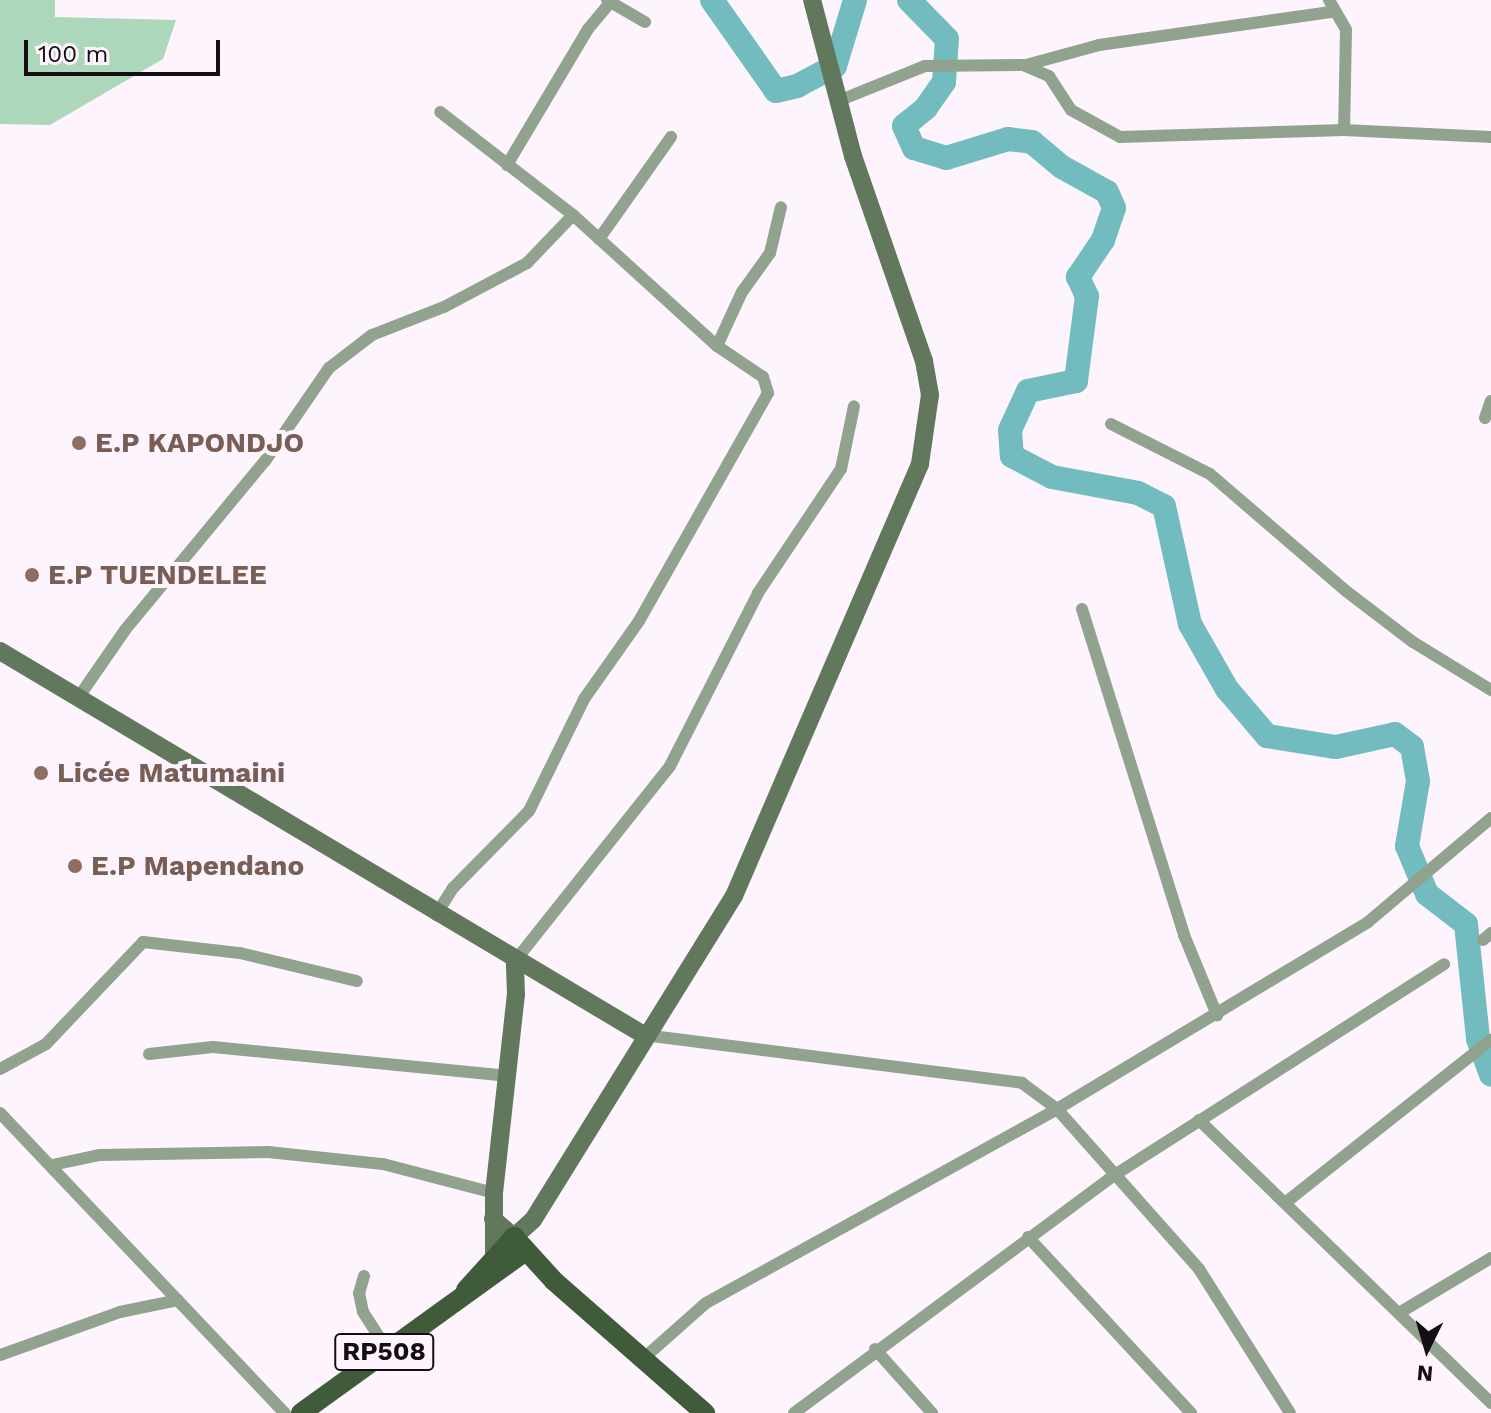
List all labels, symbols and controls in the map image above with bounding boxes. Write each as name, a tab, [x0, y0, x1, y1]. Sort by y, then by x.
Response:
scale bar	[28, 24, 224, 74]
text: 100 m	[38, 40, 108, 68]
place label: E.P KAPONDJO	[95, 426, 304, 460]
marker: E.P KAPONDJO	[70, 434, 88, 452]
place label: E.P TUENDELEE	[48, 558, 267, 592]
marker: E.P TUENDELEE	[23, 566, 41, 584]
place label: Licée Matumaini	[57, 756, 285, 790]
marker: Licée Matumaini	[32, 764, 50, 782]
place label: E.P Mapendano	[91, 849, 304, 883]
marker: E.P Mapendano	[66, 857, 84, 875]
north arrow	[1387, 1309, 1467, 1389]
road number: RP508	[334, 1330, 434, 1374]
text: N	[1416, 1360, 1434, 1387]

